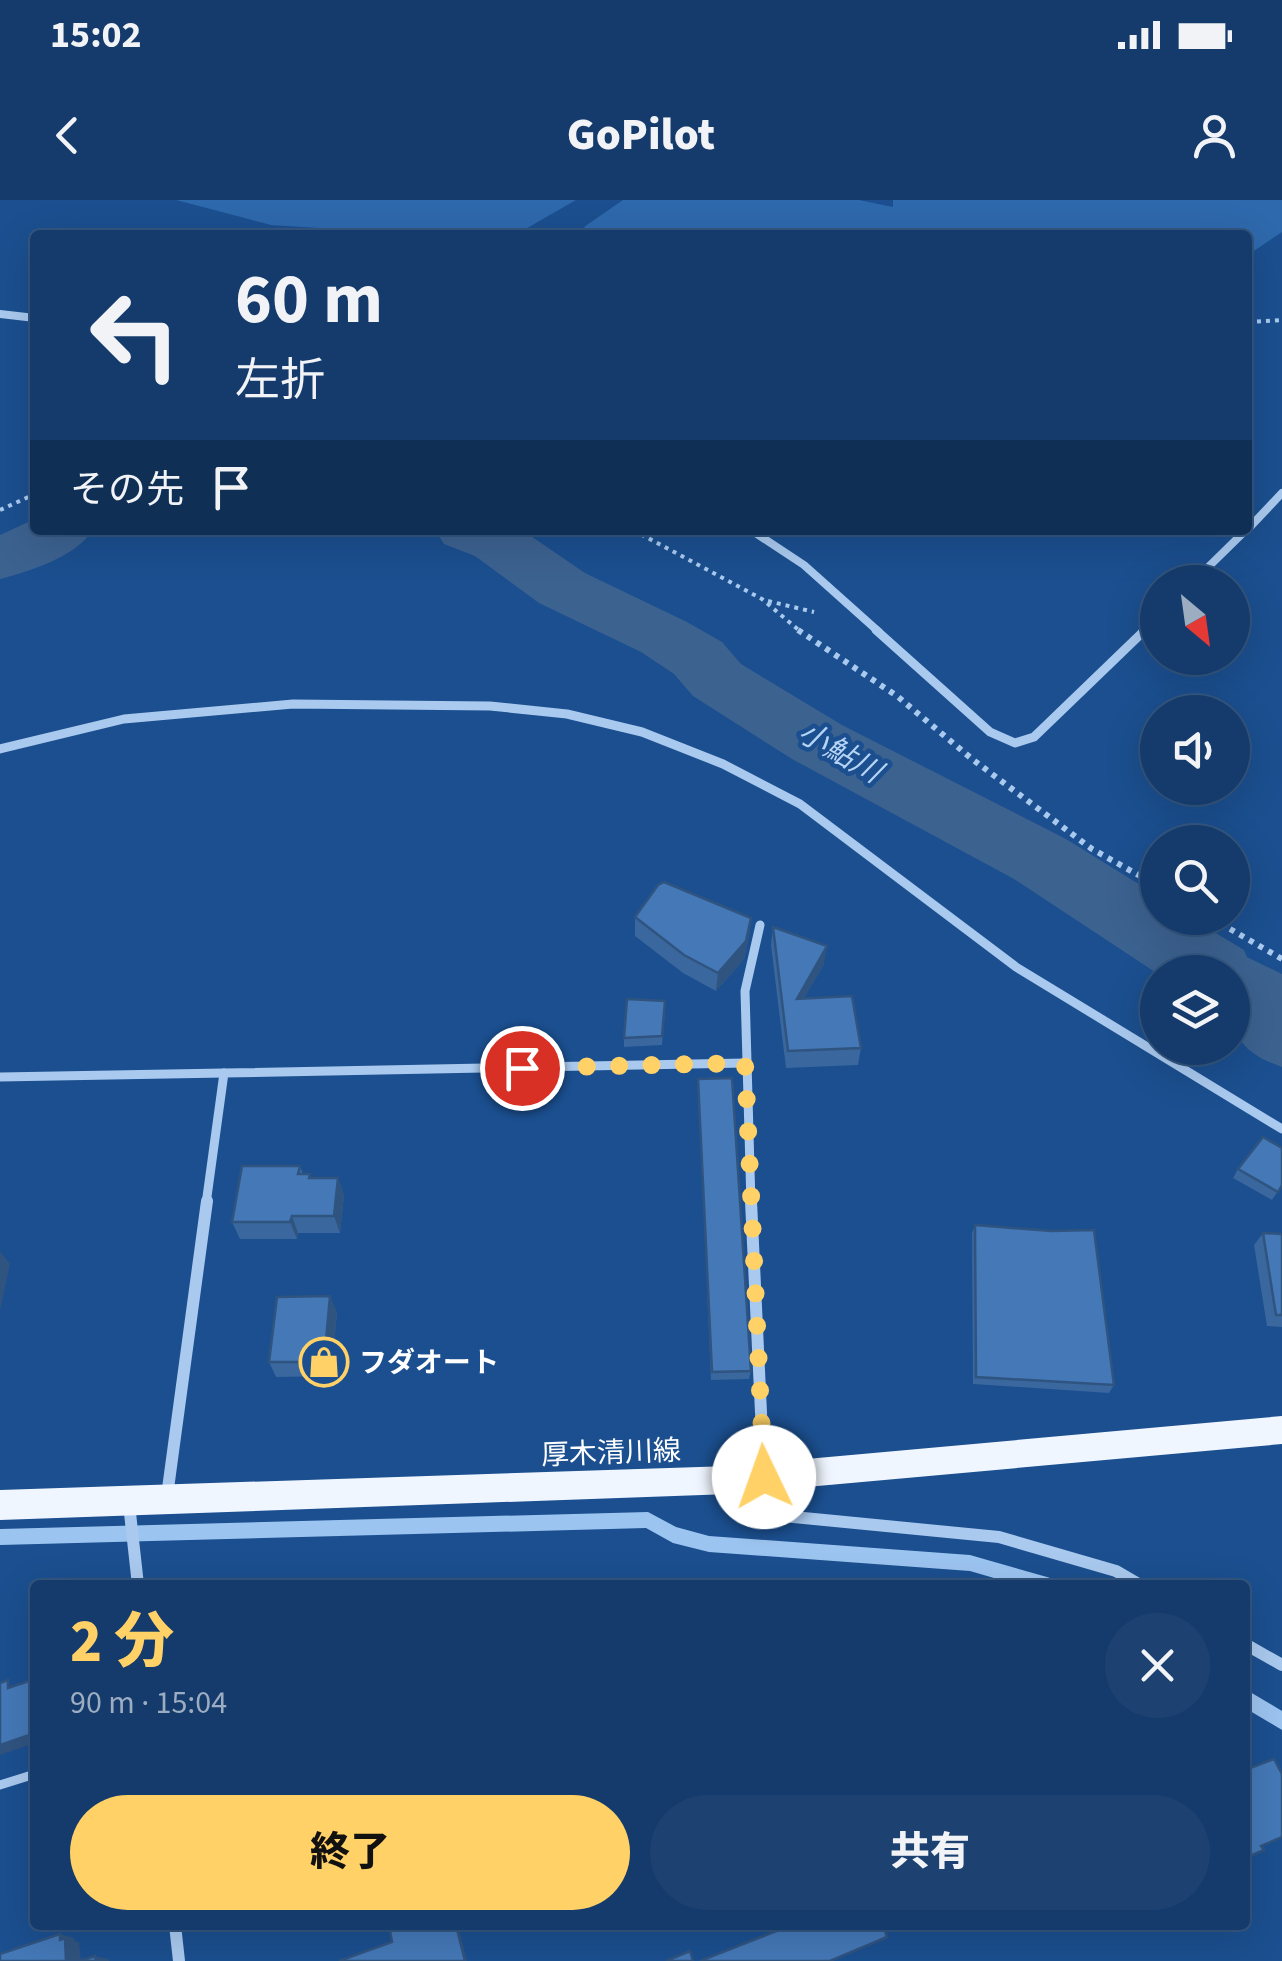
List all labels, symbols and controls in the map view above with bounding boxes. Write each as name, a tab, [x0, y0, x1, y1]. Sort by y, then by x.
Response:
text: 15:02	[50, 8, 142, 62]
text: GoPilot	[567, 103, 715, 167]
icon: back	[40, 108, 95, 163]
icon: person	[1187, 108, 1242, 163]
text: 60 m	[235, 250, 383, 350]
icon: left	[70, 270, 200, 400]
text: 左折	[235, 349, 325, 413]
icon: arrive	[204, 460, 259, 515]
text: その先	[70, 463, 184, 517]
north arrow	[1140, 565, 1250, 675]
map controls	[1140, 565, 1250, 1065]
button: sound	[1140, 695, 1250, 805]
water label: 小鮎川	[790, 711, 892, 795]
button: search	[1140, 825, 1250, 935]
button: layers	[1140, 955, 1250, 1065]
pin	[480, 1026, 565, 1111]
icon: arrive	[495, 1041, 550, 1096]
shop icon: フダオート	[298, 1336, 350, 1388]
place label: フダオート	[359, 1343, 499, 1383]
position arrow	[712, 1425, 816, 1529]
street label: 厚木清川線	[540, 1431, 682, 1475]
text: 2 分	[70, 1600, 174, 1685]
button: close	[1105, 1613, 1210, 1718]
text: 90 m · 15:04	[70, 1680, 227, 1726]
button: 終了	[70, 1795, 630, 1910]
button: 共有	[650, 1795, 1210, 1910]

